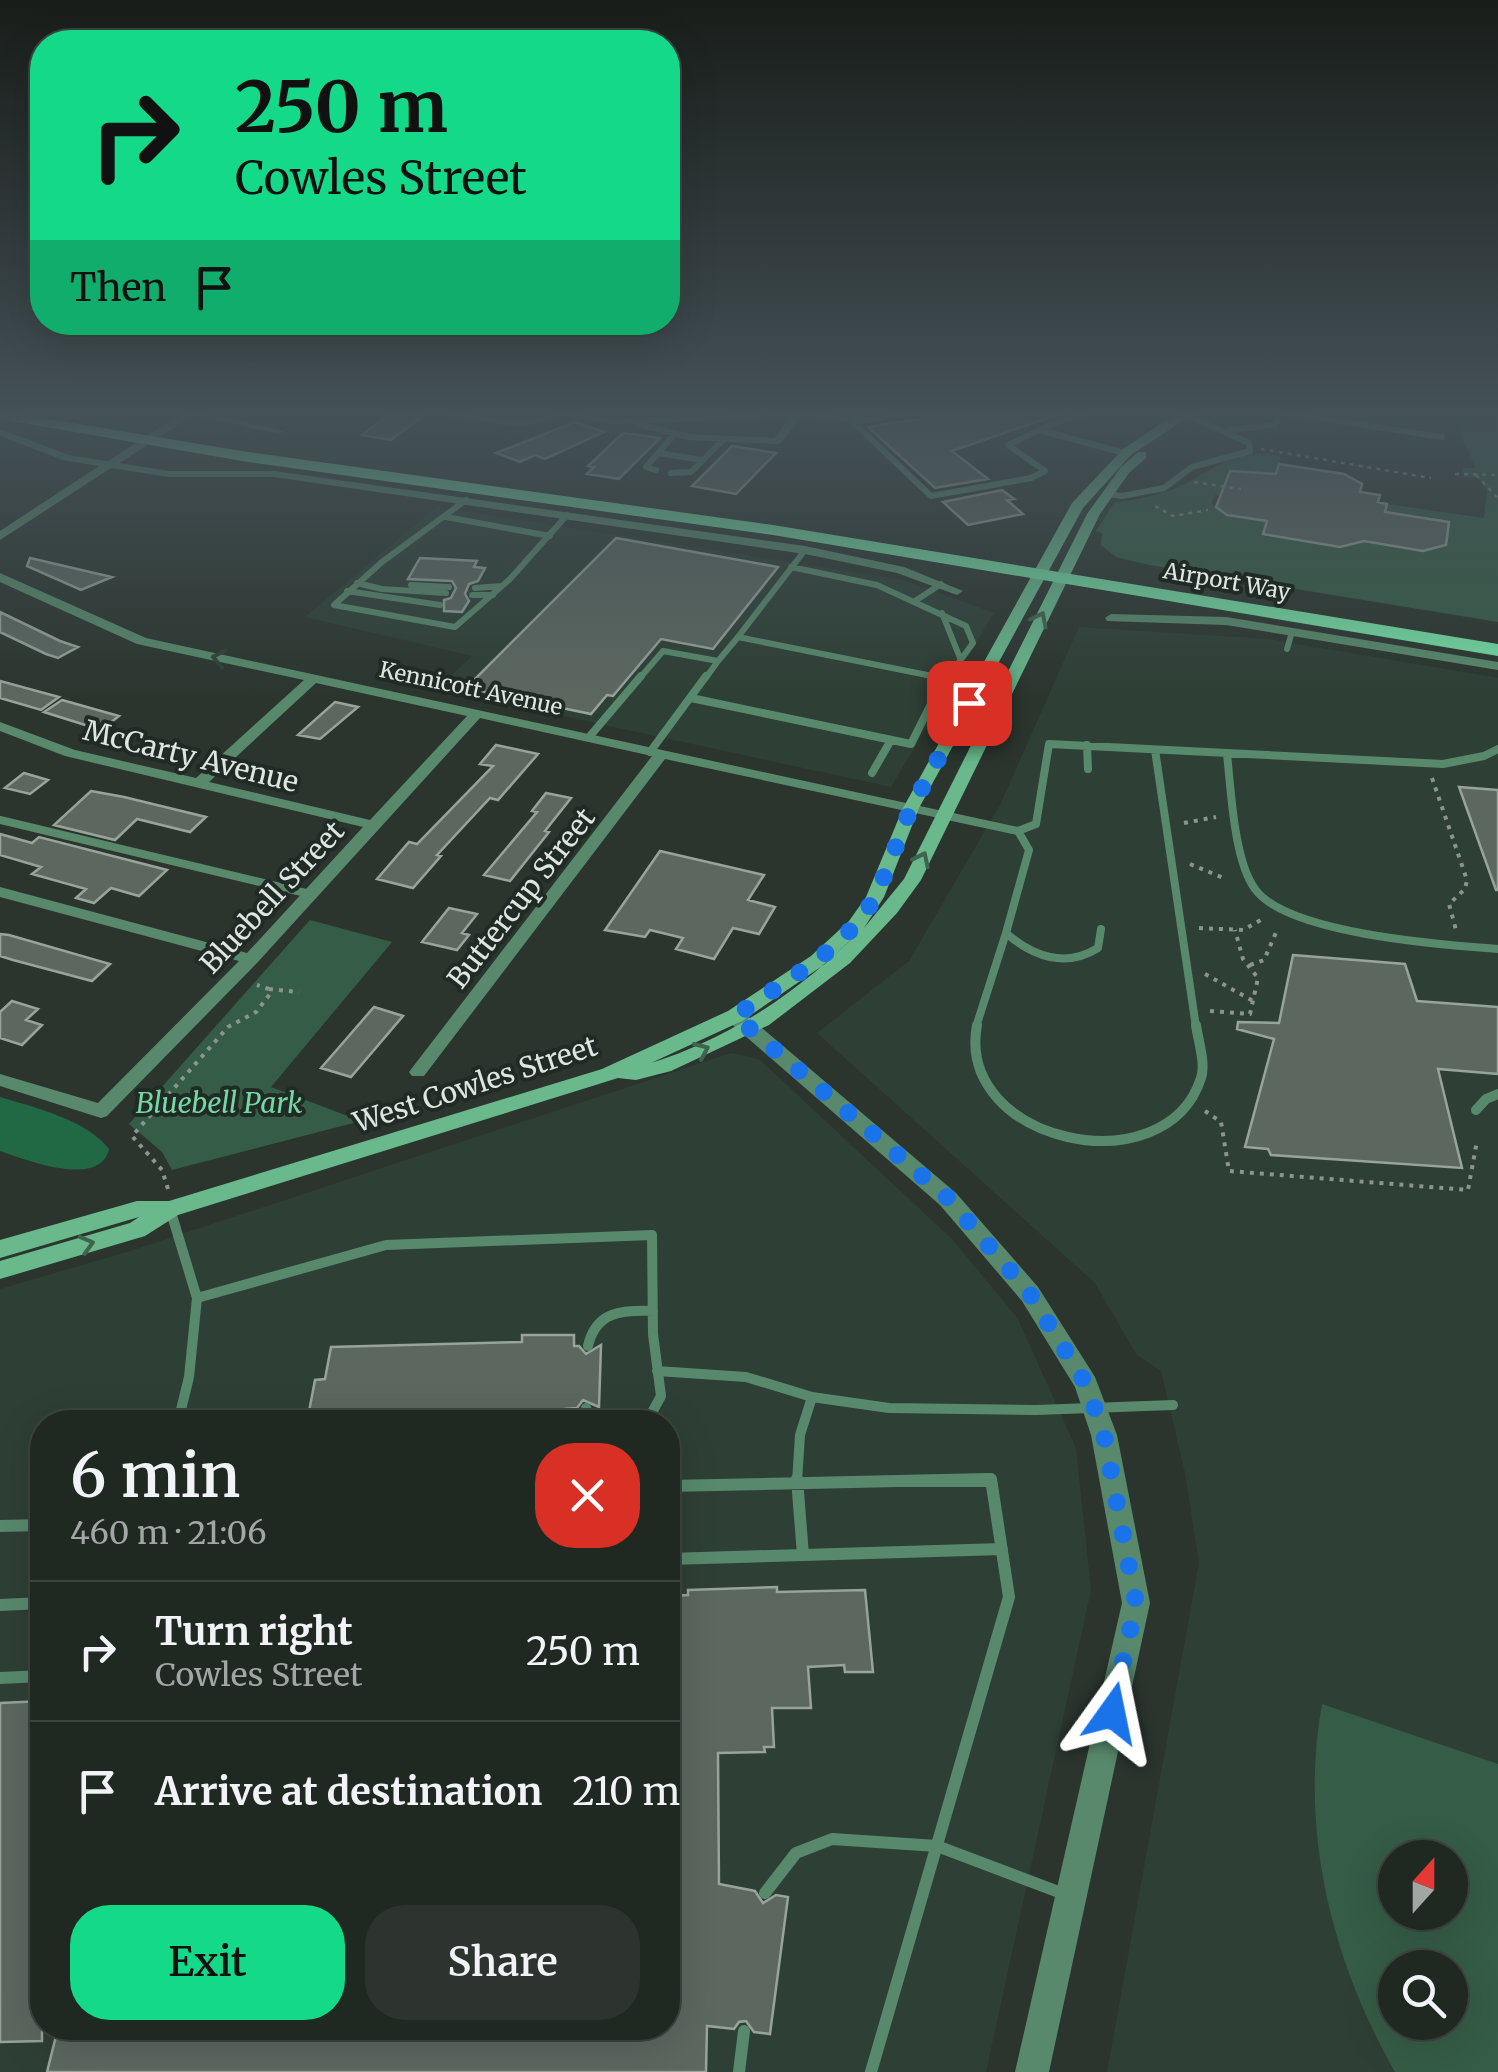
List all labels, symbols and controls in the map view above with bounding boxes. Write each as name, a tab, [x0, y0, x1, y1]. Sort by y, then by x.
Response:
text: 250 m	[235, 63, 448, 151]
icon: right	[70, 70, 200, 200]
text: Cowles Street	[235, 150, 527, 206]
icon: arrive	[187, 260, 242, 315]
text: Then	[70, 264, 167, 311]
street label: Airport Way	[1160, 556, 1293, 606]
one-way arrow	[1028, 611, 1048, 629]
one-way arrow	[211, 648, 228, 669]
street label: Kennicott Avenue	[377, 655, 565, 721]
pin	[927, 661, 1012, 746]
icon: arrive	[942, 676, 997, 731]
street label: McCarty Avenue	[80, 712, 302, 800]
street label: Buttercup Street	[439, 800, 603, 995]
street label: Bluebell Street	[192, 813, 352, 981]
one-way arrow	[909, 851, 929, 869]
street label: West Cowles Street	[348, 1028, 602, 1141]
one-way arrow	[692, 1042, 710, 1062]
park label: Bluebell Park	[136, 1085, 302, 1121]
one-way arrow	[78, 1235, 95, 1256]
text: 6 min	[70, 1438, 240, 1513]
button: close	[535, 1443, 640, 1548]
text: 460 m · 21:06	[70, 1513, 267, 1553]
text: Turn right	[155, 1608, 353, 1655]
icon: right	[70, 1624, 125, 1679]
text: 250 m	[526, 1628, 640, 1675]
text: Cowles Street	[155, 1655, 362, 1695]
position arrow	[1060, 1661, 1164, 1765]
icon: arrive	[70, 1764, 125, 1819]
text: Arrive at destination	[155, 1768, 542, 1815]
text: 210 m	[572, 1768, 680, 1815]
north arrow	[1378, 1840, 1468, 1930]
map controls	[1378, 1840, 1468, 2040]
button: Exit	[70, 1905, 345, 2020]
button: Share	[365, 1905, 640, 2020]
button: search	[1378, 1950, 1468, 2040]

